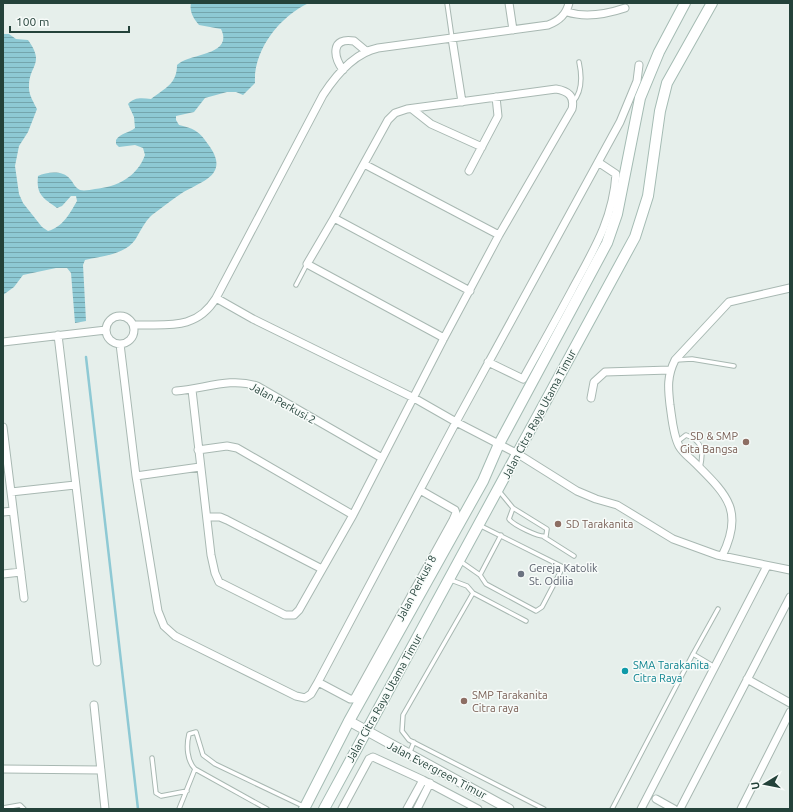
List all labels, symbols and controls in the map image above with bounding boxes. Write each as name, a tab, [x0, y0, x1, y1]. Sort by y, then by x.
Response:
scale bar	[10, 8, 129, 34]
text: 100 m	[16, 15, 49, 28]
street label: Jalan Citra Raya Utama Timur	[500, 347, 579, 481]
street label: Jalan Perkusi 2	[248, 380, 318, 426]
place label: SD & SMP Gita Bangsa	[680, 430, 738, 455]
marker: SD & SMP Gita Bangsa	[741, 437, 751, 447]
place label: SD Tarakanita	[566, 518, 633, 530]
marker: SD Tarakanita	[553, 519, 563, 529]
street label: Jalan Perkusi 8	[394, 553, 438, 623]
place label: Gereja Katolik St. Odilia	[529, 562, 598, 587]
marker: Gereja Katolik St. Odilia	[516, 569, 526, 579]
street label: Jalan Citra Raya Utama Timur	[344, 631, 425, 764]
place label: SMA Tarakanita Citra Raya	[633, 659, 709, 684]
marker: SMA Tarakanita Citra Raya	[620, 666, 630, 676]
place label: SMP Tarakanita Citra raya	[472, 689, 548, 714]
marker: SMP Tarakanita Citra raya	[459, 696, 469, 706]
street label: Jalan Evergreen Timur	[385, 739, 489, 802]
north arrow	[745, 764, 785, 804]
text: U	[749, 781, 762, 791]

